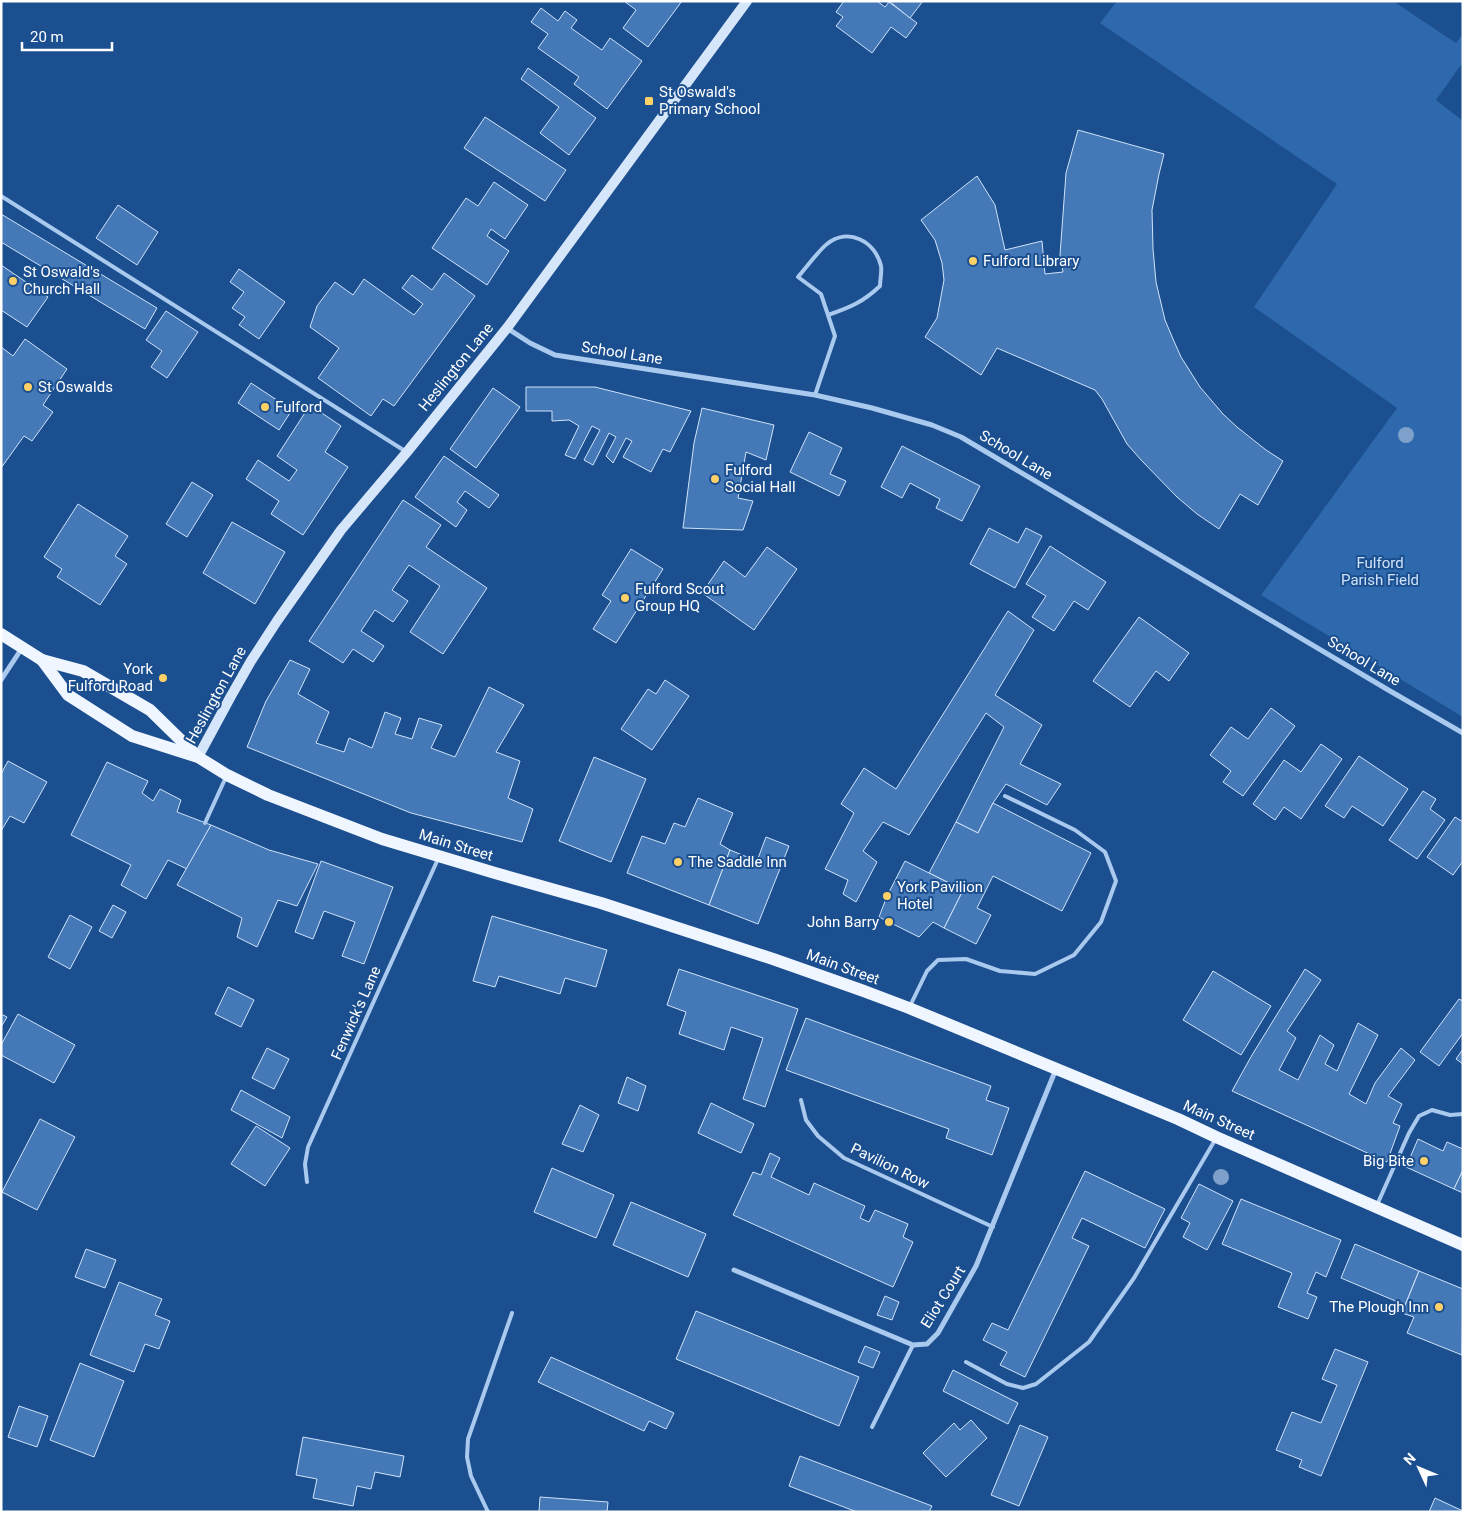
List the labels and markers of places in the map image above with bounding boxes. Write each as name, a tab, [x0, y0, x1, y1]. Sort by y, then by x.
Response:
place label: St Oswald's Primary School	[659, 83, 760, 118]
marker: St Oswald's Primary School	[643, 95, 655, 107]
place label: Fulford Library	[983, 252, 1079, 270]
marker: Fulford Library	[967, 255, 979, 267]
place label: St Oswald's Church Hall	[23, 263, 100, 298]
marker: St Oswald's Church Hall	[7, 275, 19, 287]
place label: St Oswalds	[38, 378, 113, 396]
marker: St Oswalds	[22, 381, 34, 393]
place label: Fulford	[275, 398, 322, 416]
marker: Fulford	[259, 401, 271, 413]
place label: Fulford Social Hall	[725, 461, 796, 496]
marker: Fulford Social Hall	[709, 473, 721, 485]
place label: Fulford Scout Group HQ	[635, 580, 725, 615]
marker: Fulford Scout Group HQ	[619, 592, 631, 604]
place label: York Fulford Road	[68, 660, 153, 695]
marker: York Fulford Road	[157, 672, 169, 684]
place label: The Saddle Inn	[688, 853, 787, 871]
marker: The Saddle Inn	[672, 856, 684, 868]
place label: York Pavilion Hotel	[897, 878, 983, 913]
marker: York Pavilion Hotel	[881, 890, 893, 902]
place label: John Barry	[807, 913, 879, 931]
marker: John Barry	[883, 916, 895, 928]
place label: Big Bite	[1363, 1152, 1414, 1170]
marker: Big Bite	[1418, 1155, 1430, 1167]
place label: The Plough Inn	[1329, 1298, 1429, 1316]
marker: The Plough Inn	[1433, 1301, 1445, 1313]

